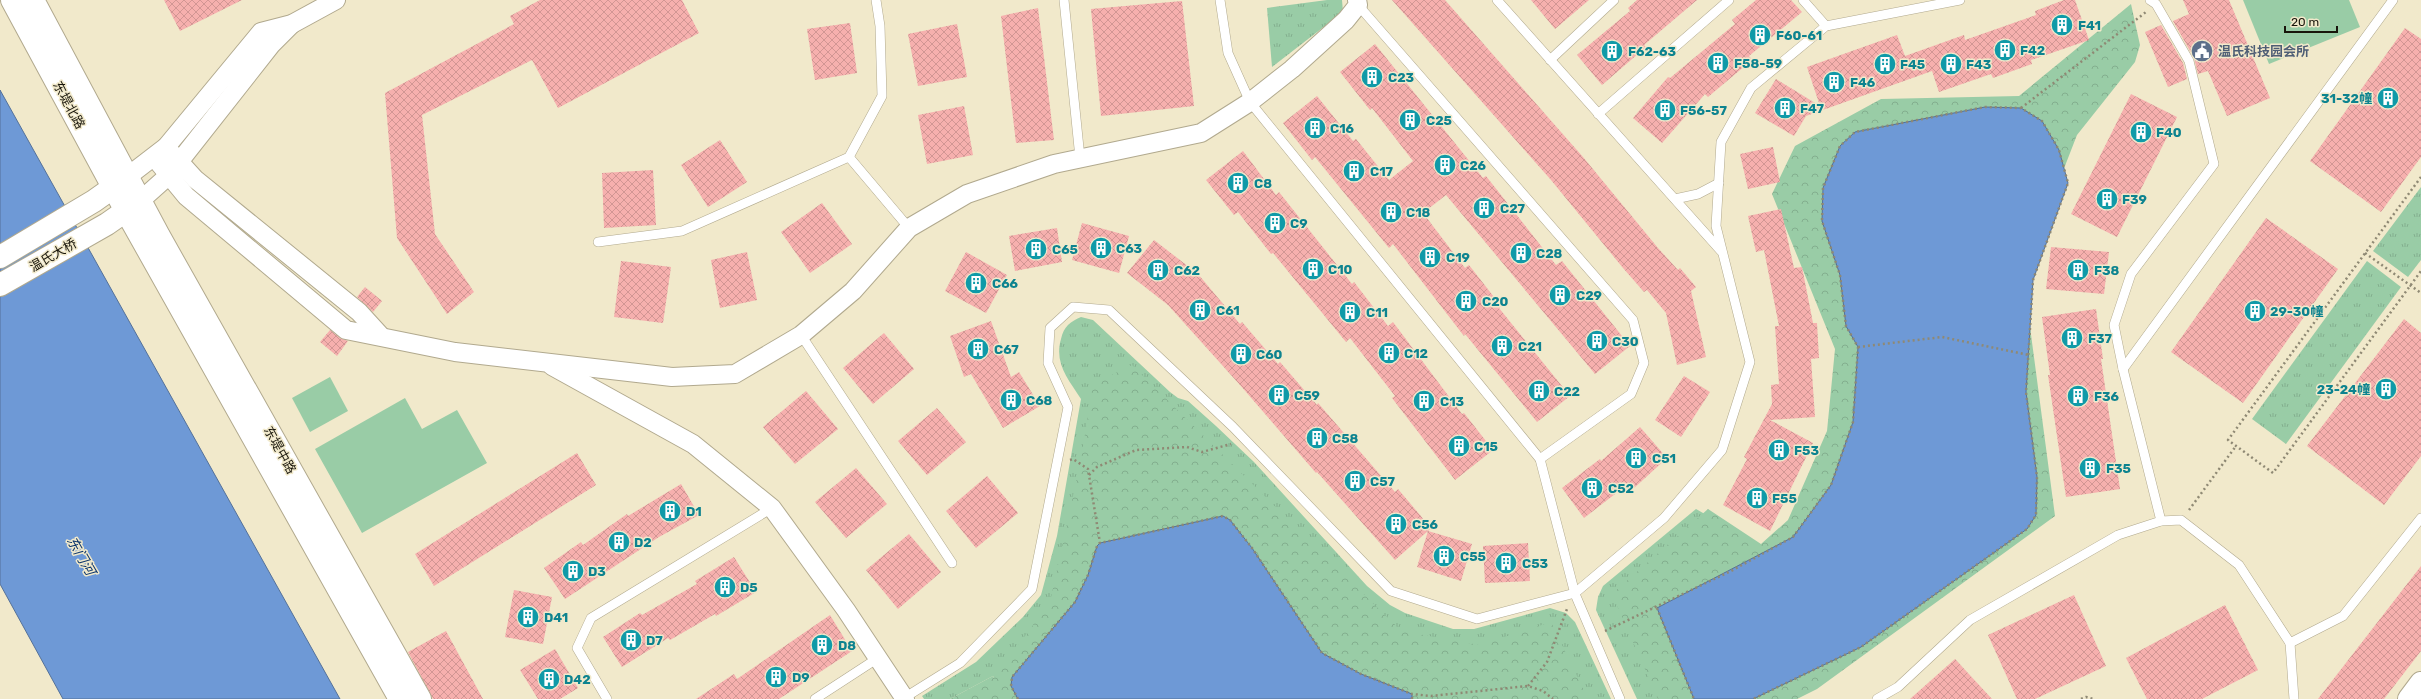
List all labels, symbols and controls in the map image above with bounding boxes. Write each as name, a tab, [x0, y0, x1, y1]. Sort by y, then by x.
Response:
scale bar	[2285, 8, 2337, 34]
building icon: F41	[2049, 12, 2075, 38]
text: 20 m	[2291, 15, 2319, 29]
place label: F41	[2078, 18, 2101, 33]
building icon: F60-61	[1747, 22, 1773, 48]
place label: F60-61	[1776, 28, 1822, 43]
building icon: F42	[1992, 37, 2018, 63]
building icon: F62-63	[1599, 38, 1625, 64]
public building icon: 温氏科技园会所	[2189, 38, 2215, 64]
place label: F42	[2020, 43, 2045, 58]
place label: F62-63	[1628, 44, 1676, 59]
place label: 温氏科技园会所	[2218, 44, 2309, 59]
building icon: F58-59	[1705, 50, 1731, 76]
building icon: F45	[1872, 51, 1898, 77]
building icon: F43	[1938, 51, 1964, 77]
place label: F58-59	[1734, 56, 1782, 71]
place label: F45	[1900, 57, 1925, 72]
place label: F43	[1966, 57, 1992, 72]
building icon: C23	[1359, 64, 1385, 90]
building icon: F46	[1821, 69, 1847, 95]
place label: C23	[1388, 70, 1415, 85]
place label: F46	[1850, 75, 1876, 90]
street label: 东堤北路	[50, 79, 88, 131]
building icon: 31-32幢	[2375, 85, 2401, 111]
place label: 31-32幢	[2321, 91, 2372, 106]
building icon: F47	[1772, 95, 1798, 121]
building icon: F56-57	[1652, 97, 1678, 123]
place label: F47	[1800, 101, 1825, 116]
place label: F56-57	[1680, 103, 1727, 118]
building icon: C25	[1397, 107, 1423, 133]
place label: C25	[1426, 113, 1452, 128]
building icon: C16	[1302, 115, 1328, 141]
building icon: F40	[2128, 119, 2154, 145]
place label: C16	[1330, 121, 1355, 136]
place label: F40	[2156, 125, 2182, 140]
building icon: C26	[1432, 152, 1458, 178]
building icon: C17	[1341, 158, 1367, 184]
place label: C26	[1460, 158, 1487, 173]
place label: C17	[1370, 164, 1394, 179]
building icon: C8	[1225, 170, 1251, 196]
place label: C8	[1254, 176, 1272, 191]
building icon: F39	[2094, 186, 2120, 212]
place label: F39	[2122, 192, 2147, 207]
building icon: C27	[1471, 195, 1497, 221]
building icon: C18	[1378, 199, 1404, 225]
place label: C27	[1500, 201, 1526, 216]
place label: C18	[1406, 205, 1431, 220]
building icon: C9	[1262, 210, 1288, 236]
place label: C9	[1290, 216, 1307, 231]
building icon: C63	[1088, 235, 1114, 261]
street label: 温氏大桥	[27, 236, 79, 274]
building icon: C65	[1023, 236, 1049, 262]
building icon: C28	[1508, 240, 1534, 266]
place label: C63	[1116, 241, 1143, 256]
place label: C65	[1052, 242, 1078, 257]
building icon: C19	[1417, 244, 1443, 270]
place label: C28	[1536, 246, 1563, 261]
place label: C19	[1446, 250, 1470, 265]
building icon: C10	[1300, 256, 1326, 282]
building icon: C62	[1145, 257, 1171, 283]
building icon: F38	[2065, 257, 2091, 283]
place label: C10	[1328, 262, 1353, 277]
place label: C62	[1174, 263, 1200, 278]
place label: F38	[2094, 263, 2120, 278]
building icon: C66	[963, 270, 989, 296]
place label: C66	[992, 276, 1019, 291]
building icon: C29	[1547, 282, 1573, 308]
building icon: C20	[1453, 288, 1479, 314]
place label: C29	[1576, 288, 1602, 303]
place label: C20	[1482, 294, 1509, 309]
building icon: C61	[1187, 297, 1213, 323]
building icon: 29-30幢	[2242, 298, 2268, 324]
building icon: C11	[1337, 299, 1363, 325]
place label: C61	[1216, 303, 1240, 318]
place label: 29-30幢	[2270, 304, 2323, 319]
place label: C11	[1366, 305, 1388, 320]
building icon: F37	[2059, 325, 2085, 351]
building icon: C30	[1584, 328, 1610, 354]
place label: F37	[2088, 331, 2113, 346]
building icon: C21	[1489, 333, 1515, 359]
place label: C30	[1612, 334, 1639, 349]
building icon: C67	[965, 336, 991, 362]
place label: C21	[1518, 339, 1542, 354]
building icon: C12	[1376, 340, 1402, 366]
building icon: C60	[1228, 341, 1254, 367]
place label: C67	[994, 342, 1019, 357]
place label: C12	[1404, 346, 1428, 361]
place label: C60	[1256, 347, 1283, 362]
building icon: 23-24幢	[2373, 376, 2399, 402]
building icon: C22	[1526, 378, 1552, 404]
building icon: C59	[1266, 382, 1292, 408]
place label: 23-24幢	[2317, 382, 2370, 397]
building icon: F36	[2065, 383, 2091, 409]
place label: C22	[1554, 384, 1580, 399]
building icon: C68	[998, 387, 1024, 413]
place label: C59	[1294, 388, 1320, 403]
building icon: C13	[1411, 388, 1437, 414]
place label: F36	[2094, 389, 2120, 404]
place label: C68	[1026, 393, 1053, 408]
place label: C13	[1440, 394, 1465, 409]
street label: 东堤中路	[261, 424, 299, 476]
building icon: C58	[1304, 425, 1330, 451]
place label: C58	[1332, 431, 1359, 446]
building icon: C15	[1446, 433, 1472, 459]
building icon: F53	[1766, 437, 1792, 463]
place label: C15	[1474, 439, 1498, 454]
place label: F53	[1794, 443, 1819, 458]
building icon: C51	[1623, 445, 1649, 471]
place label: C51	[1652, 451, 1676, 466]
building icon: F35	[2077, 455, 2103, 481]
place label: F35	[2106, 461, 2131, 476]
building icon: C57	[1342, 468, 1368, 494]
place label: C57	[1370, 474, 1396, 489]
building icon: C52	[1579, 475, 1605, 501]
place label: C52	[1608, 481, 1634, 496]
building icon: F55	[1744, 485, 1770, 511]
place label: F55	[1772, 491, 1797, 506]
building icon: D1	[657, 498, 683, 524]
place label: D1	[686, 504, 702, 519]
building icon: C56	[1383, 511, 1409, 537]
place label: C56	[1412, 517, 1439, 532]
building icon: D2	[606, 529, 632, 555]
water label: 东门河	[63, 534, 100, 581]
place label: D2	[634, 535, 652, 550]
building icon: C55	[1431, 543, 1457, 569]
place label: C55	[1460, 549, 1486, 564]
building icon: C53	[1493, 550, 1519, 576]
place label: C53	[1522, 556, 1549, 571]
building icon: D3	[560, 558, 586, 584]
place label: D3	[588, 564, 606, 579]
building icon: D5	[712, 574, 738, 600]
place label: D5	[740, 580, 758, 595]
building icon: D41	[515, 604, 541, 630]
place label: D41	[544, 610, 568, 625]
building icon: D7	[618, 627, 644, 653]
building icon: D8	[809, 632, 835, 658]
place label: D7	[646, 633, 663, 648]
place label: D8	[838, 638, 856, 653]
building icon: D9	[763, 664, 789, 690]
building icon: D42	[536, 666, 562, 692]
place label: D9	[792, 670, 810, 685]
place label: D42	[564, 672, 591, 687]

